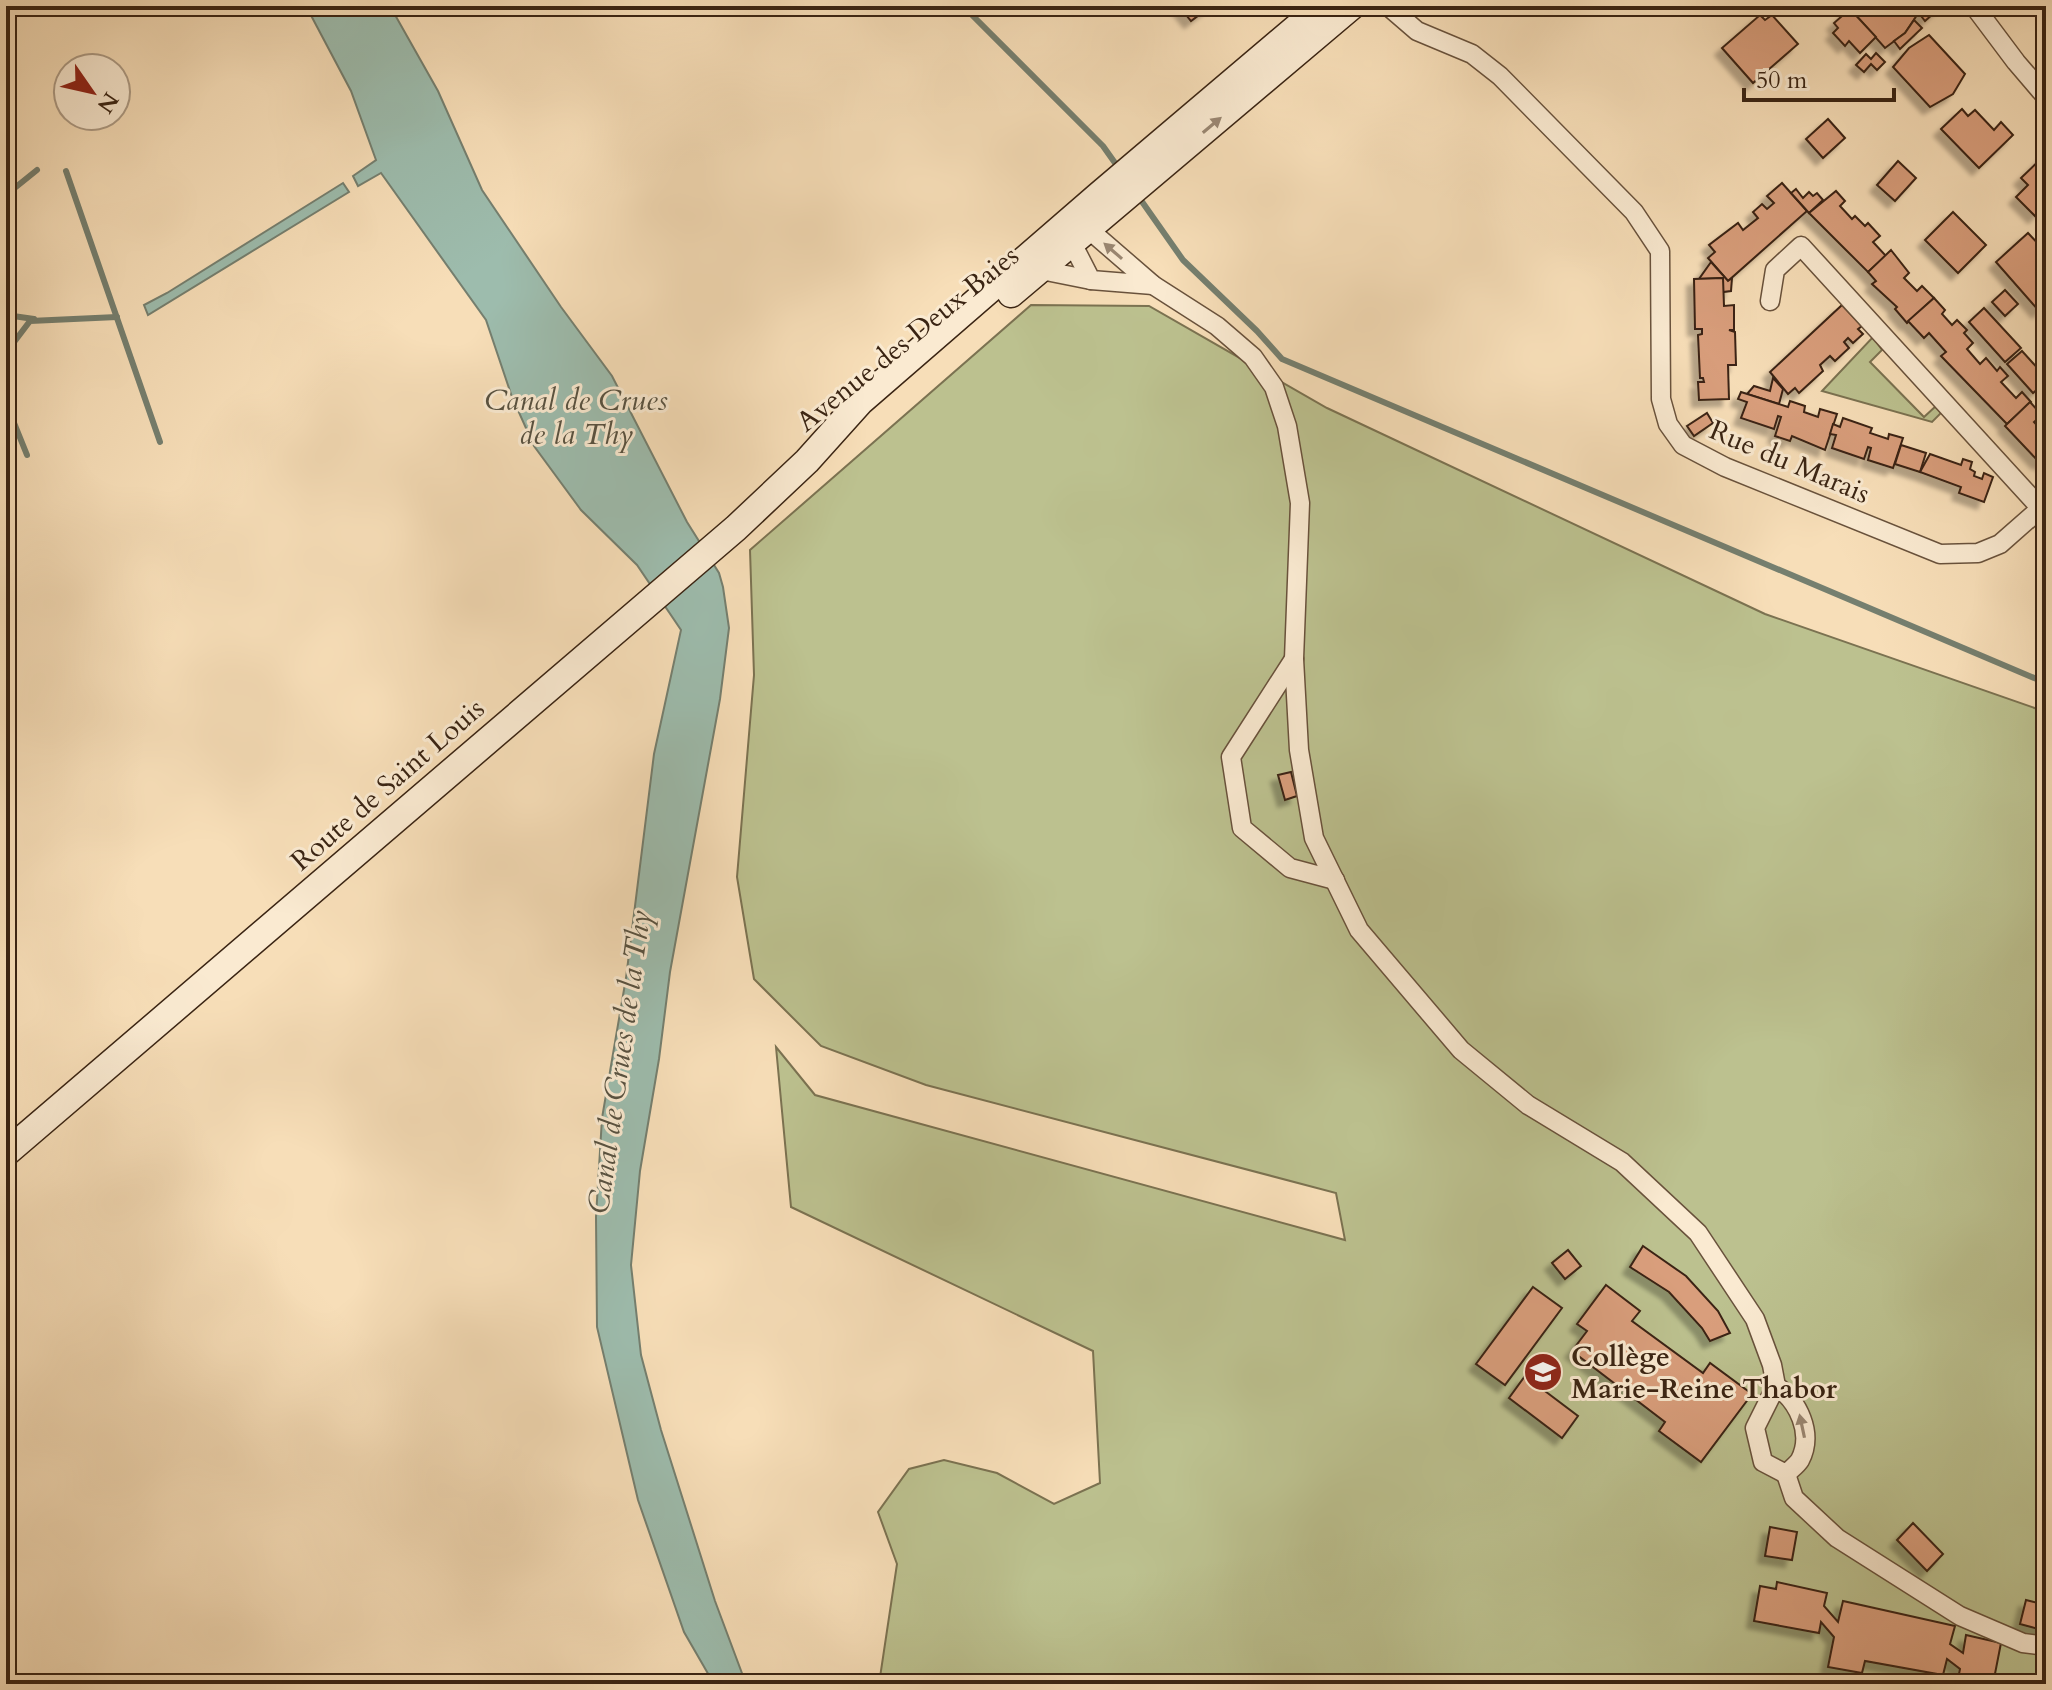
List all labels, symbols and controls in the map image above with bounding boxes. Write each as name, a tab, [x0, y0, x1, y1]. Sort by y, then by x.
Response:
north arrow	[52, 52, 132, 132]
scale bar	[1744, 52, 1894, 102]
text: 50 m	[1756, 64, 1808, 97]
text: N	[90, 86, 126, 119]
one-way arrow	[1202, 117, 1222, 134]
street label: Avenue des Deux Baies	[788, 237, 1027, 440]
one-way arrow	[1104, 243, 1124, 260]
water label: Canal de Crues de la Thy	[484, 380, 668, 455]
street label: Rue du Marais	[1704, 411, 1876, 513]
street label: Route de Saint Louis	[283, 690, 493, 879]
water label: Canal de Crues de la Thy	[578, 907, 661, 1216]
place label: Collège Marie-Reine Thabor	[1571, 1338, 1838, 1408]
school or university icon: Collège Marie-Reine Thabor	[1522, 1351, 1564, 1393]
one-way arrow	[1795, 1414, 1807, 1439]

